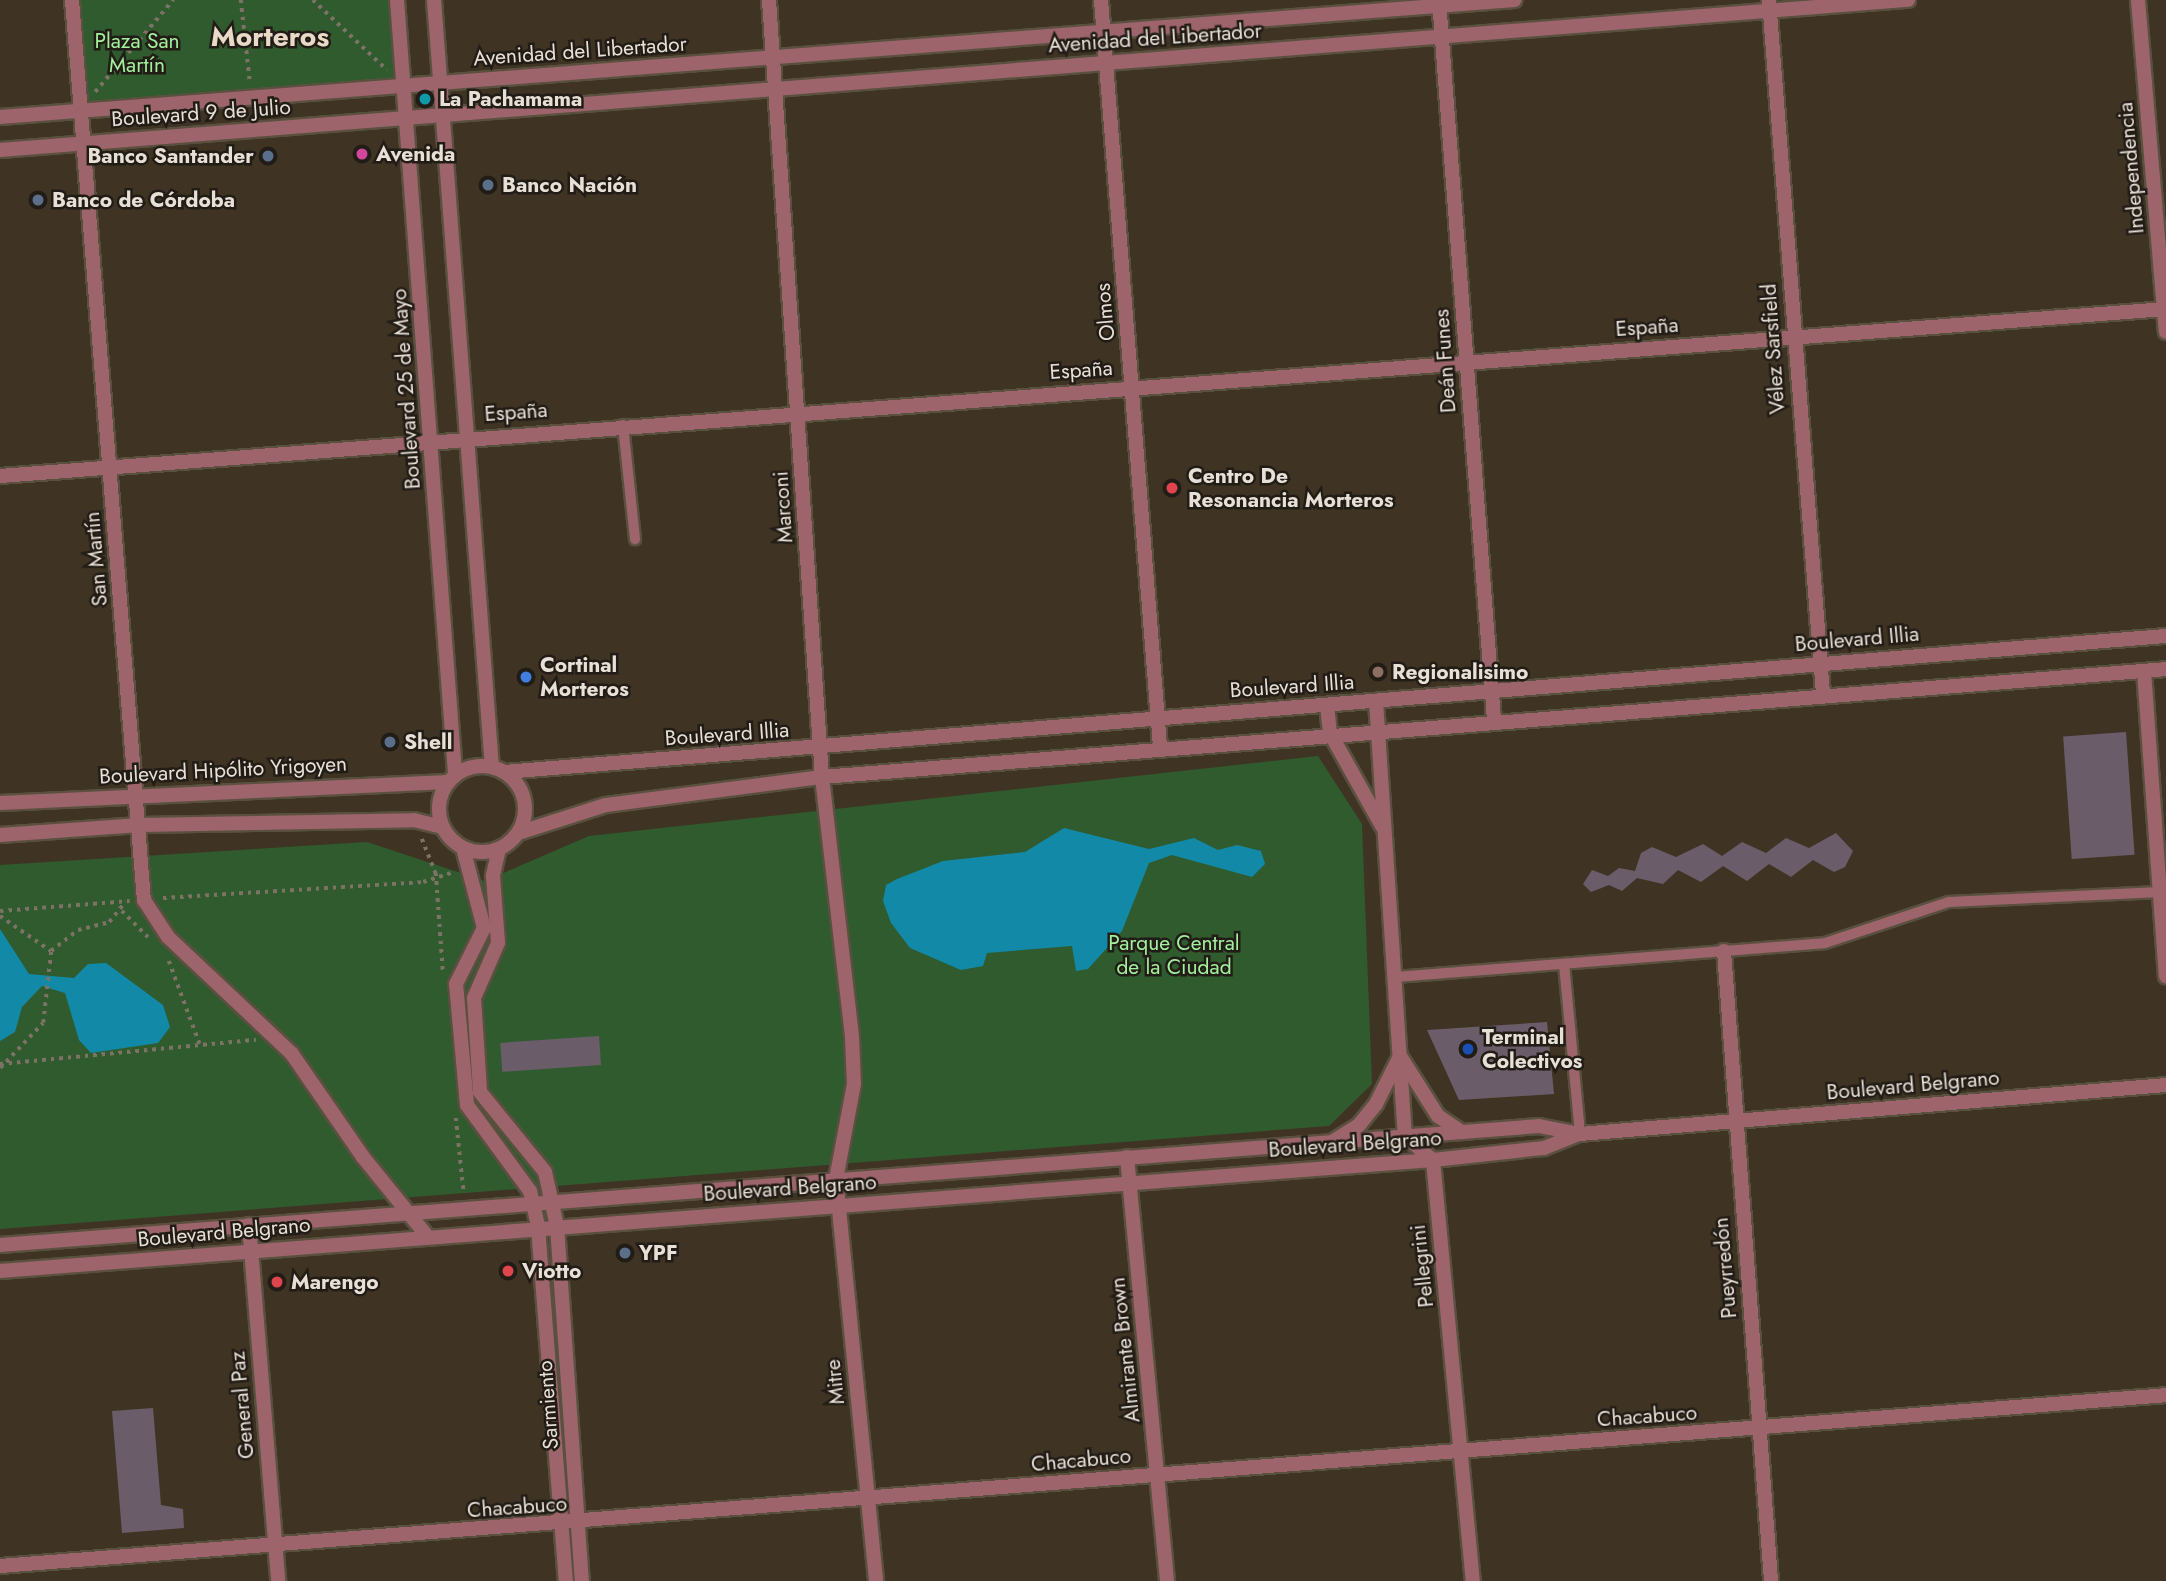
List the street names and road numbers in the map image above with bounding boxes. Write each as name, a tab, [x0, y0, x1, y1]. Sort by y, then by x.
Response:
street label: Avenidad del Libertador	[1047, 18, 1263, 58]
street label: Avenidad del Libertador	[472, 31, 688, 71]
street label: Boulevard 9 de Julio	[111, 94, 291, 132]
street label: Independencia	[2113, 101, 2149, 235]
street label: Olmos	[1090, 282, 1120, 342]
street label: Vélez Sarsfield	[1756, 283, 1790, 415]
street label: Boulevard 25 de Mayo	[386, 288, 426, 490]
street label: Deán Funes	[1429, 308, 1461, 414]
street label: España	[1615, 312, 1679, 342]
street label: España	[1049, 355, 1113, 385]
street label: España	[484, 397, 548, 427]
street label: Marconi	[768, 470, 798, 544]
street label: San Martín	[79, 511, 113, 607]
street label: Boulevard Illia	[1794, 621, 1920, 657]
street label: Boulevard Illia	[1229, 669, 1355, 703]
street label: Boulevard Illia	[664, 717, 790, 751]
street label: Boulevard Hipólito Yrigoyen	[99, 751, 347, 789]
street label: Boulevard Belgrano	[1825, 1065, 2001, 1105]
street label: Boulevard Belgrano	[1268, 1125, 1442, 1163]
street label: Boulevard Belgrano	[703, 1169, 877, 1207]
street label: Boulevard Belgrano	[136, 1212, 312, 1252]
street label: Pueyrredón	[1708, 1216, 1742, 1320]
street label: Pellegrini	[1405, 1223, 1439, 1309]
street label: Almirante Brown	[1105, 1276, 1145, 1424]
street label: General Paz	[225, 1350, 259, 1460]
street label: Mitre	[820, 1358, 850, 1406]
street label: Sarmiento	[532, 1360, 564, 1450]
street label: Chacabuco	[1596, 1400, 1698, 1432]
street label: Chacabuco	[1030, 1443, 1132, 1477]
street label: Chacabuco	[466, 1491, 568, 1523]

